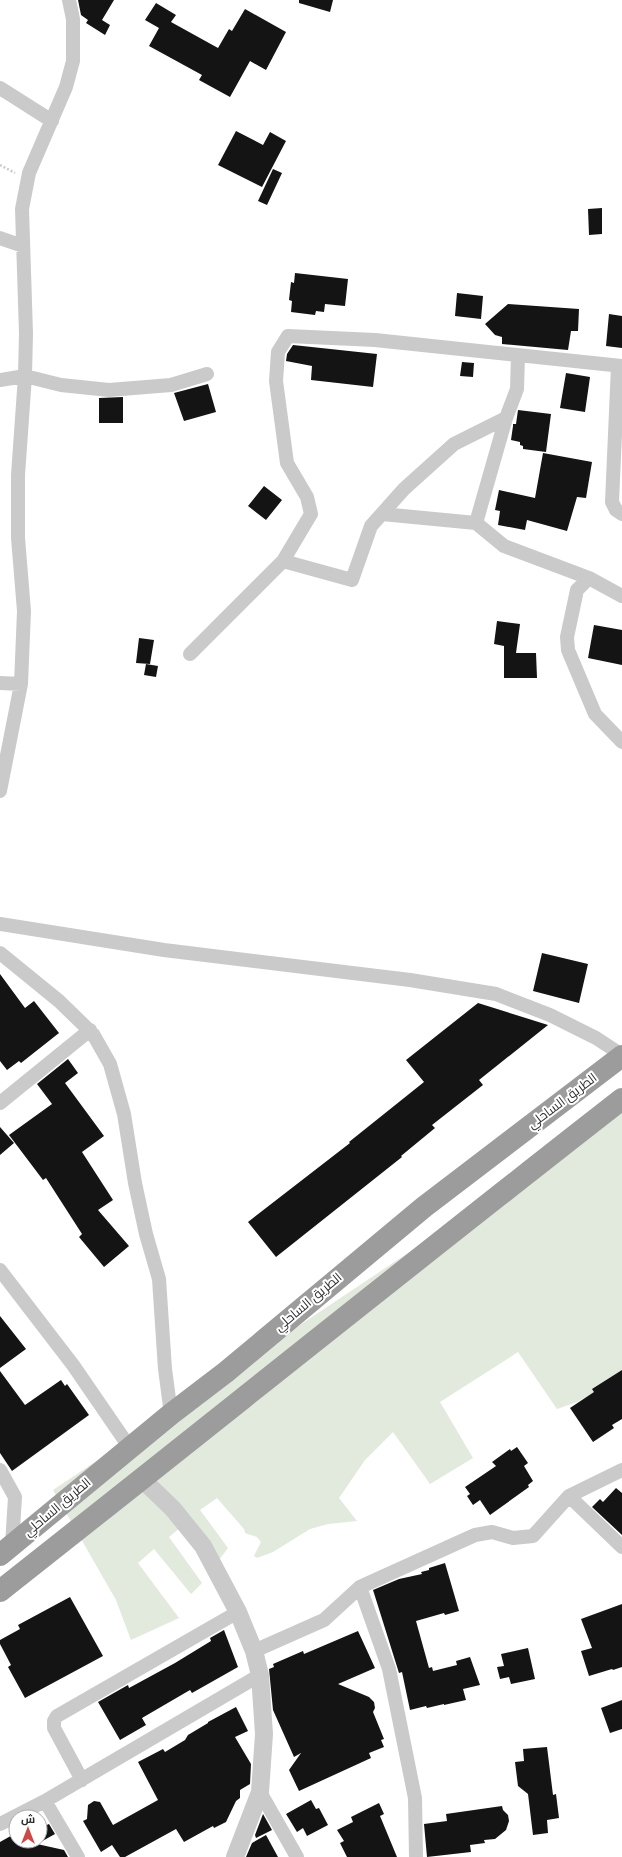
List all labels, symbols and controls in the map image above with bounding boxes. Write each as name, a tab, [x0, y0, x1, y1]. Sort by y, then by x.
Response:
street label: الطريق الساحلي	[525, 1071, 602, 1134]
street label: الطريق الساحلي	[272, 1270, 347, 1337]
street label: الطريق الساحلي	[21, 1475, 96, 1542]
north arrow	[8, 1809, 48, 1849]
text: ش	[21, 1813, 35, 1827]

